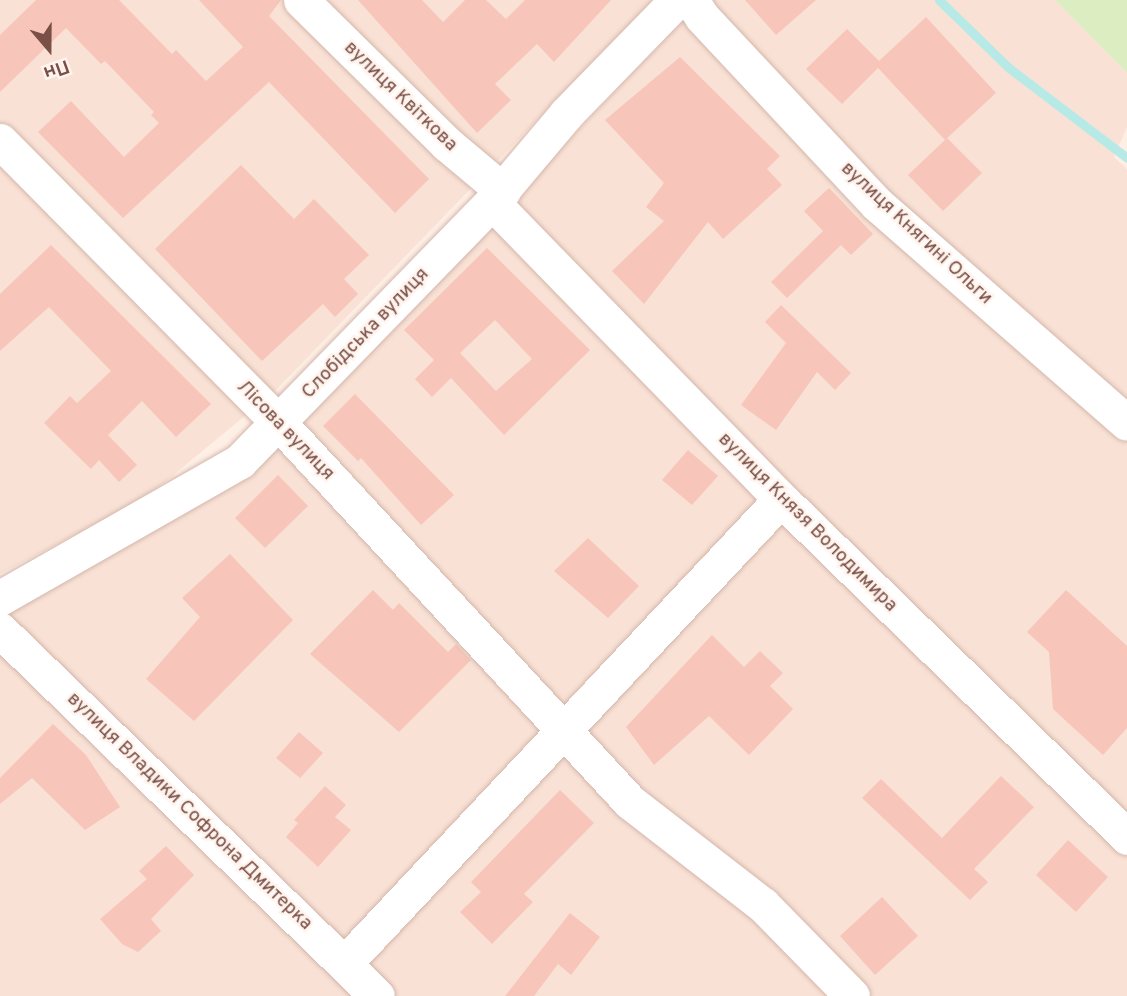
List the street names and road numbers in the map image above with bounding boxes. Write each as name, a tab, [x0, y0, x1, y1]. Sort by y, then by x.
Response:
street label: вулиця Квіткова	[339, 37, 461, 157]
street label: вулиця Княгині Ольги	[836, 158, 996, 310]
street label: Слобідська вулиця	[298, 264, 434, 404]
street label: Лісова вулиця	[231, 376, 339, 486]
street label: вулиця Князя Володимира	[713, 429, 901, 617]
street label: вулиця Владики Софрона Дмитерка	[62, 688, 316, 936]

